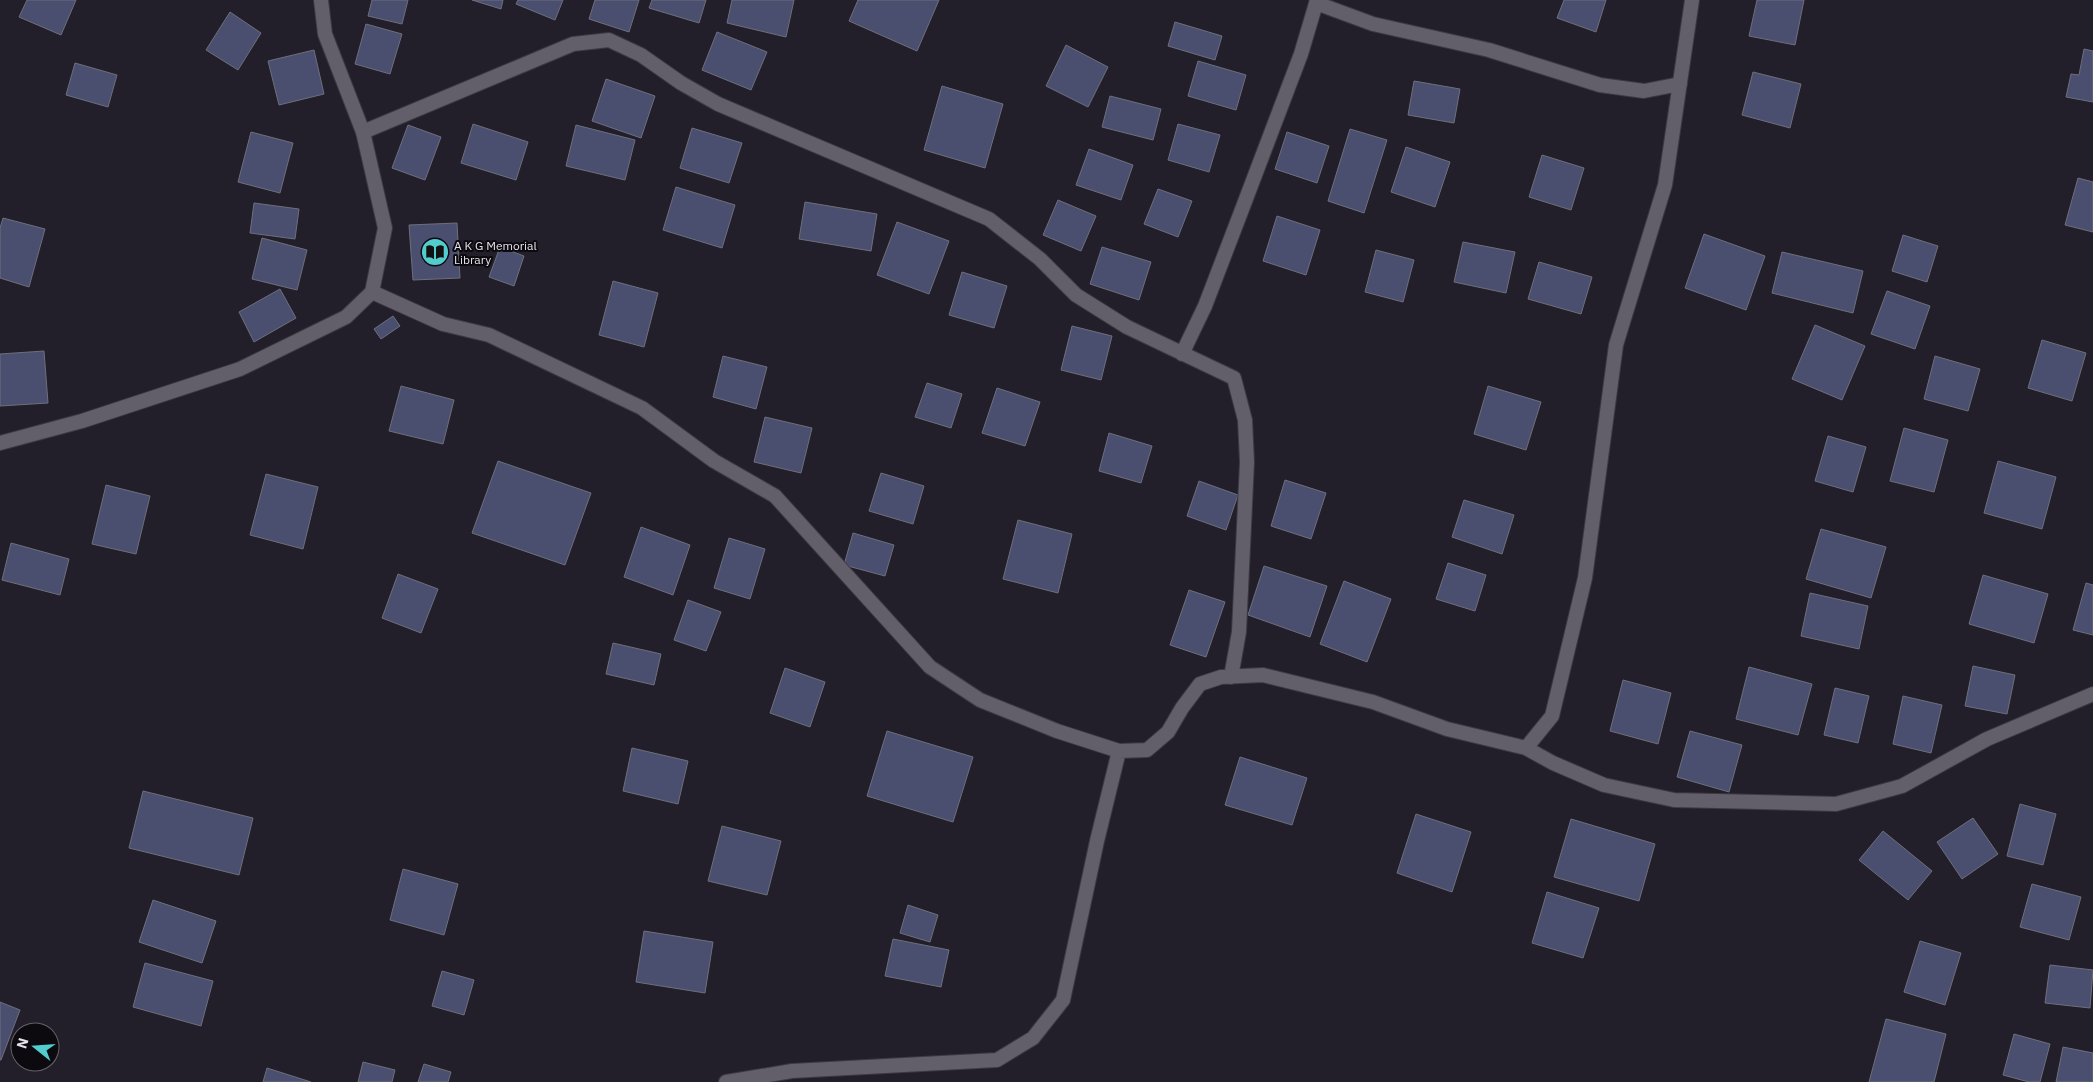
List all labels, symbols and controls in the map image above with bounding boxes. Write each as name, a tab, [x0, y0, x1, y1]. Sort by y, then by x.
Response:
library icon: A K G Memorial Library	[420, 237, 450, 267]
place label: A K G Memorial Library	[454, 238, 537, 267]
north arrow	[10, 1022, 60, 1072]
text: N	[12, 1036, 33, 1051]

